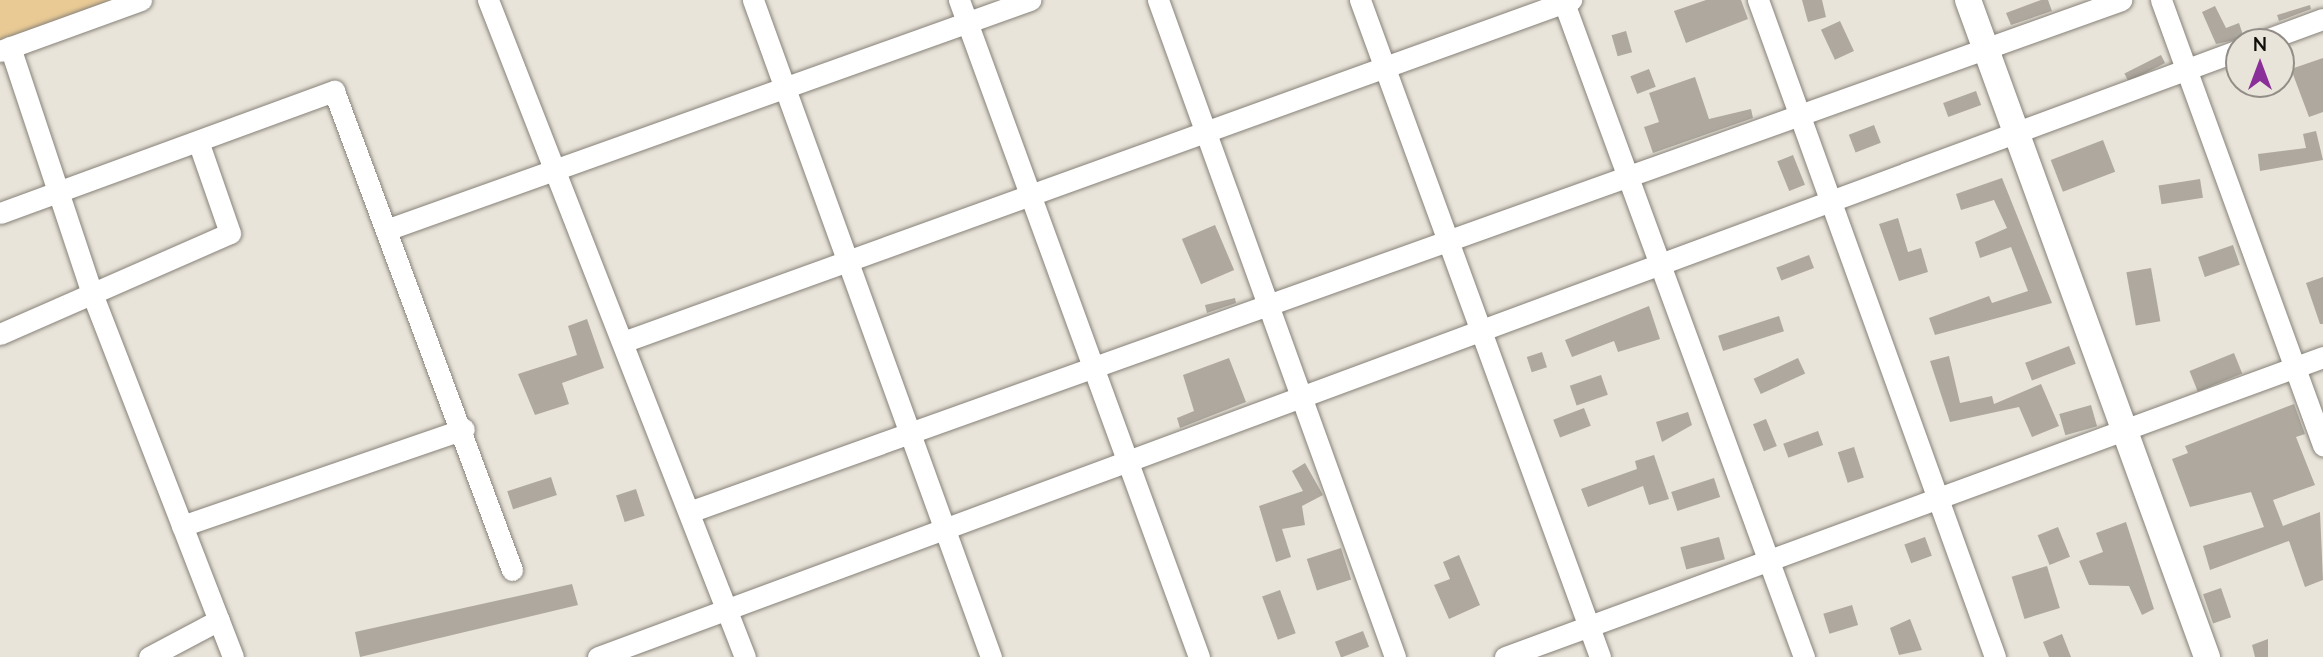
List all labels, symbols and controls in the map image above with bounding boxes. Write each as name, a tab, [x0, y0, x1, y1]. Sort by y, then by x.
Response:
north arrow	[2225, 28, 2295, 98]
text: N	[2253, 32, 2267, 56]

